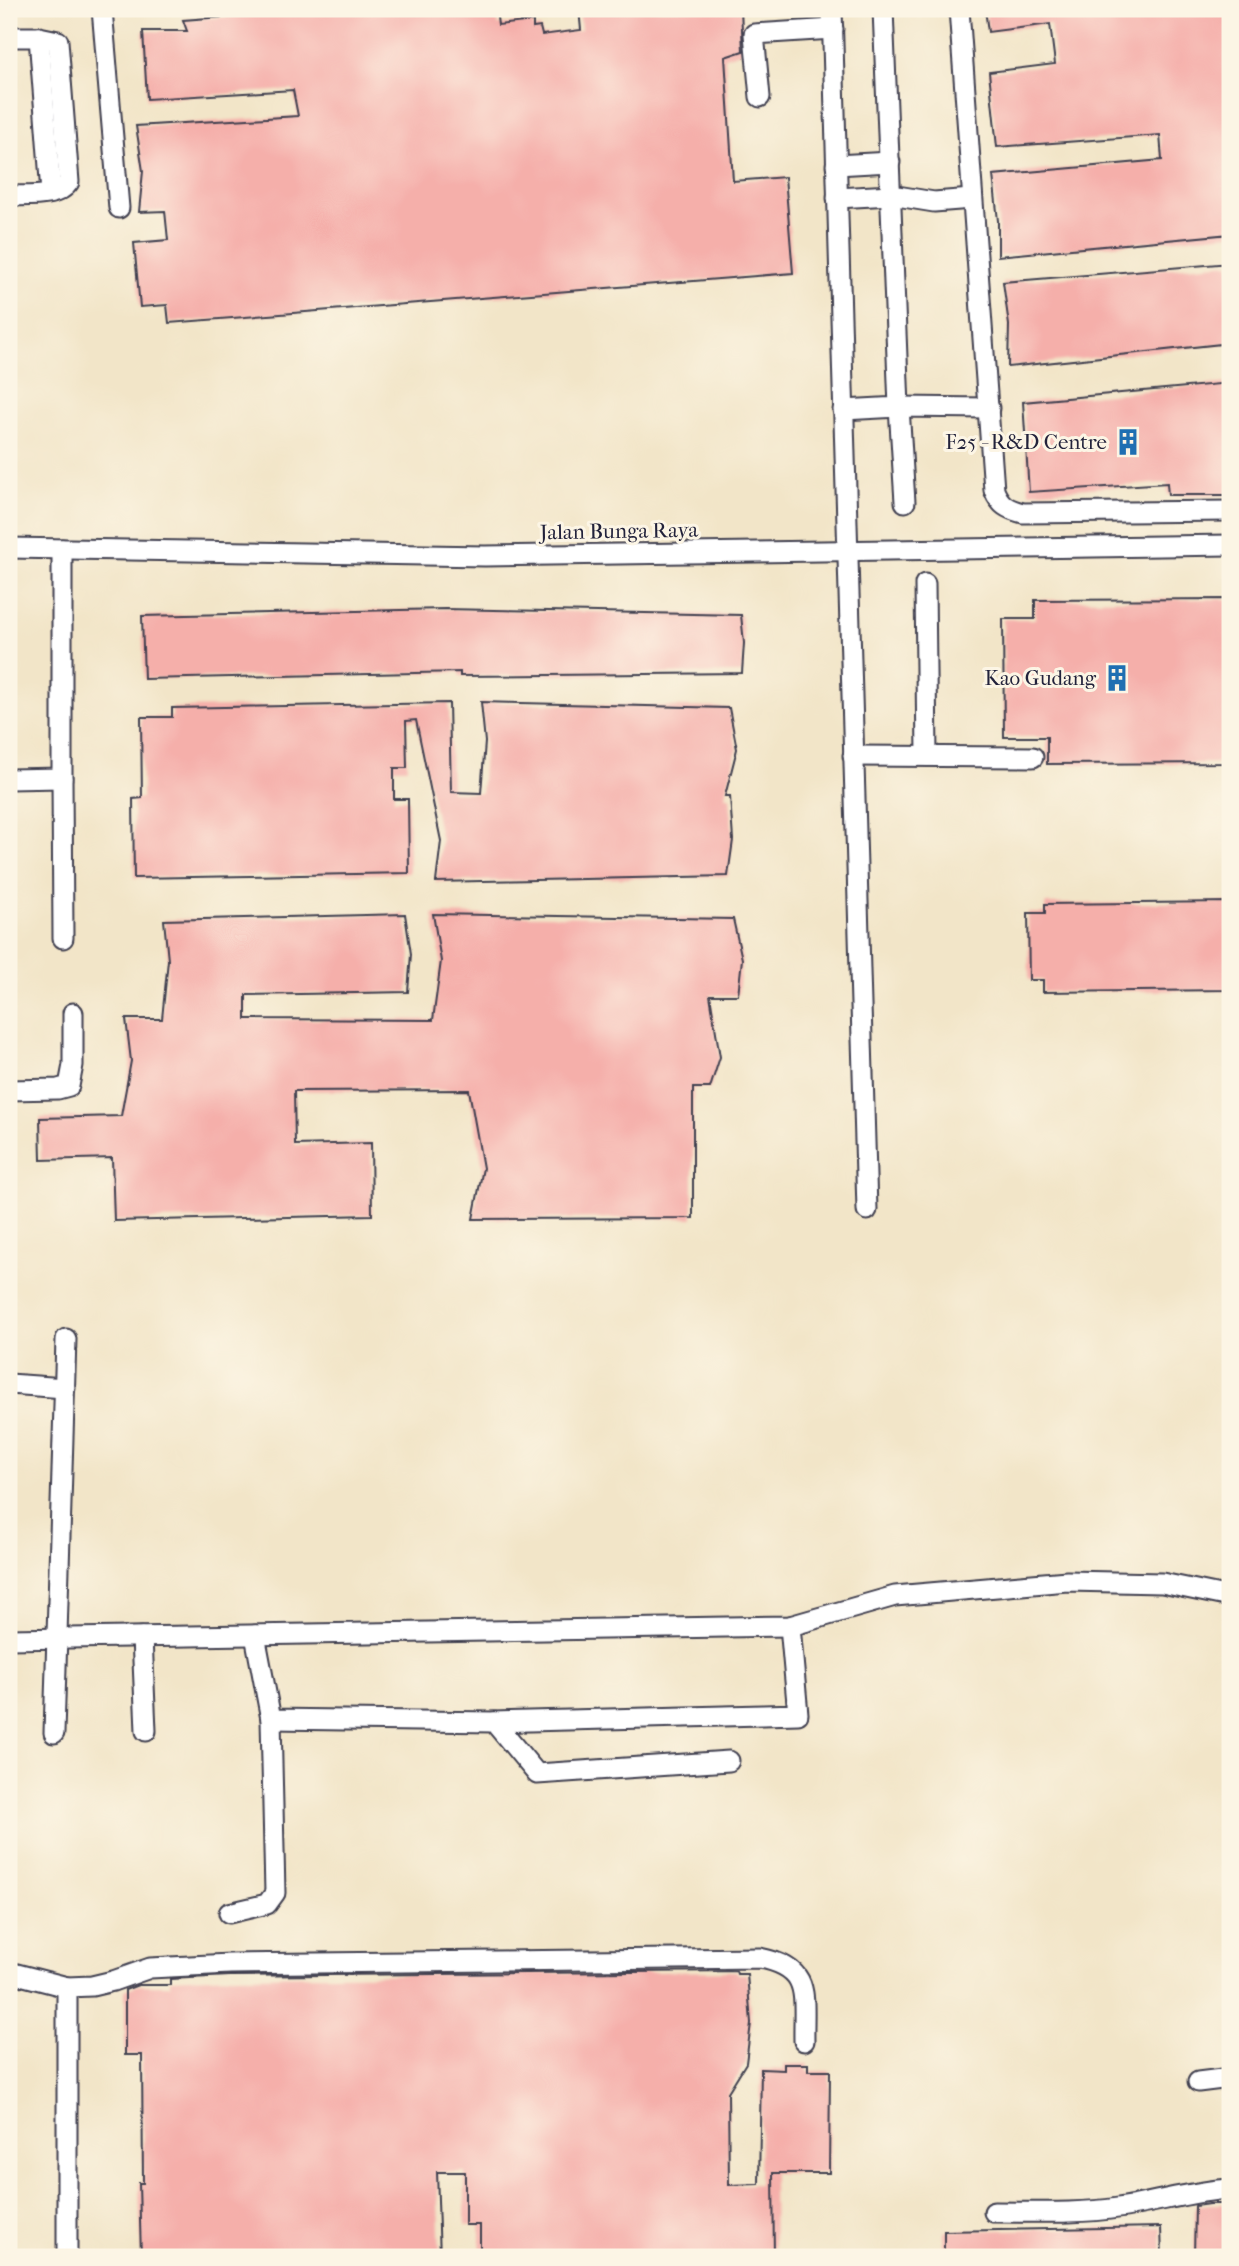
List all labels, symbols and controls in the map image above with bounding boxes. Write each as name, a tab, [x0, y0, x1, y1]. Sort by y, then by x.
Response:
building icon: F25 - R&D Centre	[1113, 427, 1143, 457]
place label: F25 - R&D Centre	[945, 430, 1107, 454]
street label: Jalan Bunga Raya	[538, 518, 699, 544]
building icon: Kao Gudang	[1102, 663, 1132, 693]
place label: Kao Gudang	[984, 666, 1097, 690]

